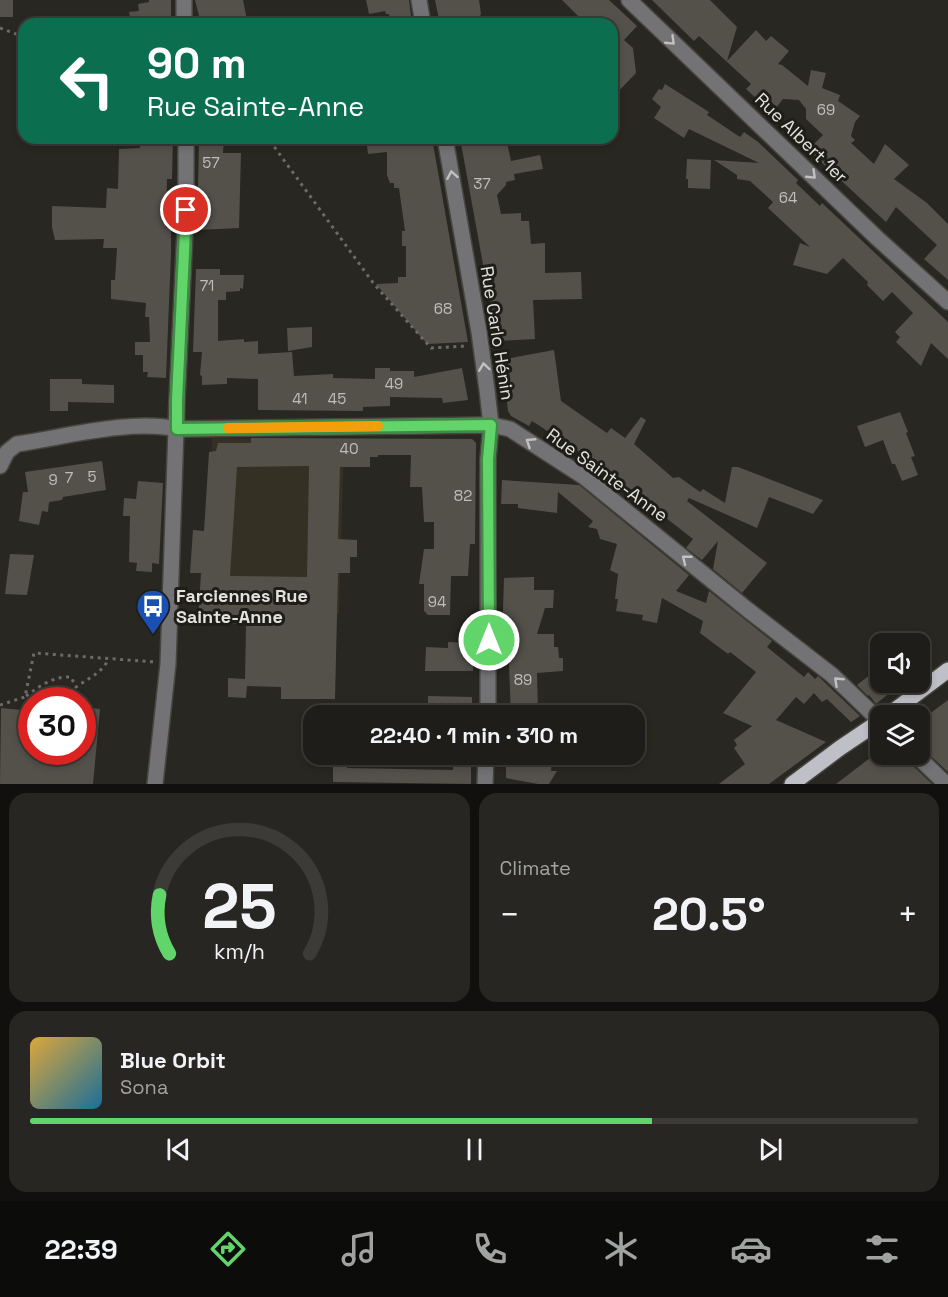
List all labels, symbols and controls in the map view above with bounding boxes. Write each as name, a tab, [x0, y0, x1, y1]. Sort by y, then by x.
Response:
one-way arrow	[664, 33, 675, 44]
text: 90 m	[147, 37, 247, 90]
icon: left	[48, 42, 126, 120]
street label: Rue Albert 1er	[750, 88, 853, 188]
text: Rue Sainte-Anne	[147, 89, 364, 124]
house number: 69	[817, 100, 835, 119]
house number: 57	[202, 153, 220, 172]
one-way arrow	[805, 168, 816, 179]
one-way arrow	[446, 170, 458, 179]
house number: 37	[473, 174, 491, 193]
pin	[160, 184, 211, 235]
house number: 64	[779, 188, 797, 207]
icon: arrive	[169, 193, 202, 226]
street label: Rue Carlo Hénin	[476, 264, 519, 402]
house number: 71	[200, 276, 214, 295]
house number: 68	[434, 299, 452, 318]
one-way arrow	[478, 363, 490, 372]
house number: 49	[385, 374, 403, 393]
house number: 41	[292, 389, 308, 408]
house number: 45	[328, 389, 346, 408]
street label: Rue Sainte-Anne	[542, 423, 673, 526]
one-way arrow	[526, 438, 537, 449]
house number: 40	[340, 439, 359, 458]
house number: 5	[88, 467, 97, 486]
house number: 7	[65, 468, 73, 487]
house number: 9	[48, 470, 58, 489]
house number: 82	[454, 486, 472, 505]
one-way arrow	[681, 555, 692, 566]
place label: Farciennes Rue Sainte-Anne	[176, 584, 308, 628]
bus stop icon: Farciennes Rue Sainte-Anne	[135, 588, 171, 635]
house number: 94	[428, 592, 446, 611]
position arrow	[457, 608, 521, 672]
map controls	[870, 633, 930, 765]
button: sound	[870, 633, 930, 693]
house number: 89	[514, 670, 532, 689]
one-way arrow	[834, 677, 845, 688]
speed limit sign: 30	[18, 687, 96, 765]
button: layers	[870, 705, 930, 765]
text: 22:40 · 1 min · 310 m	[370, 721, 578, 749]
text: Climate	[500, 855, 571, 881]
text: 25	[202, 867, 276, 946]
text: 20.5°	[652, 886, 766, 943]
text: −	[500, 894, 520, 936]
text: +	[898, 894, 918, 936]
text: km/h	[214, 939, 265, 966]
text: Blue Orbit	[120, 1046, 226, 1074]
text: Sona	[120, 1074, 168, 1100]
icon: previous	[162, 1133, 195, 1166]
icon: pause	[458, 1133, 491, 1166]
icon: next	[754, 1133, 787, 1166]
icon: directions	[207, 1228, 249, 1270]
icon: music	[338, 1228, 380, 1270]
icon: phone	[469, 1228, 511, 1270]
icon: climate	[600, 1228, 642, 1270]
icon: car	[730, 1228, 772, 1270]
icon: filters	[861, 1228, 903, 1270]
text: 22:39	[44, 1232, 118, 1267]

